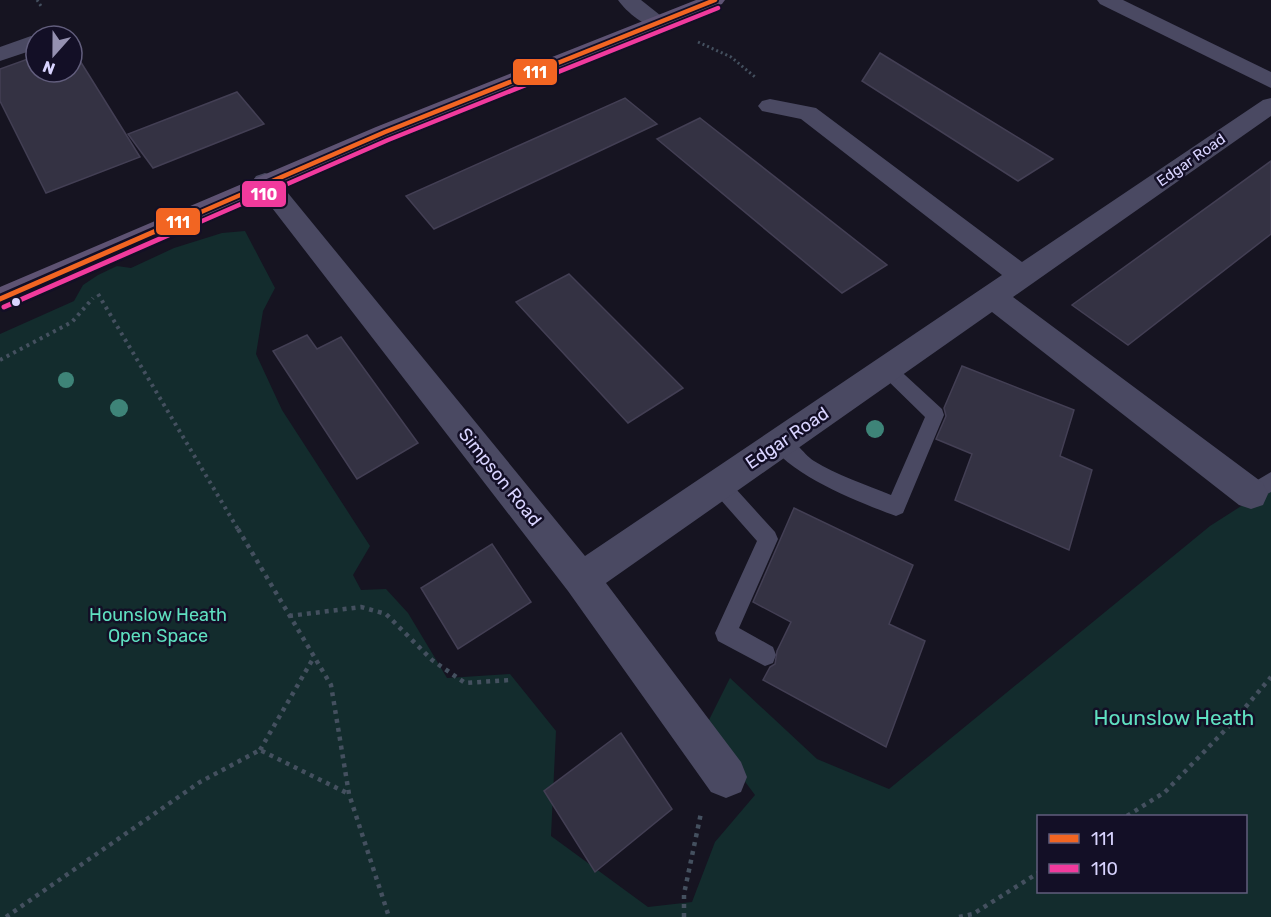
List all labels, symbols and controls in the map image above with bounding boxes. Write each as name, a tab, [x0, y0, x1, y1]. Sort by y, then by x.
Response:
north arrow	[24, 24, 84, 84]
text: N	[40, 57, 58, 78]
line badge: 111	[512, 58, 558, 86]
text: 111	[523, 63, 547, 82]
street label: Edgar Road	[1153, 130, 1229, 190]
line badge: 110	[241, 180, 287, 208]
text: 110	[251, 185, 278, 204]
line badge: 111	[155, 207, 201, 236]
text: 111	[166, 213, 190, 232]
unlabelled marker	[10, 296, 22, 308]
street label: Edgar Road	[741, 402, 833, 474]
street label: Simpson Road	[454, 424, 546, 530]
park label: Hounslow Heath Open Space	[89, 604, 227, 647]
park label: Hounslow Heath	[1094, 705, 1254, 730]
legend	[1037, 815, 1247, 893]
text: 111	[1091, 828, 1114, 850]
text: 110	[1091, 858, 1118, 880]

